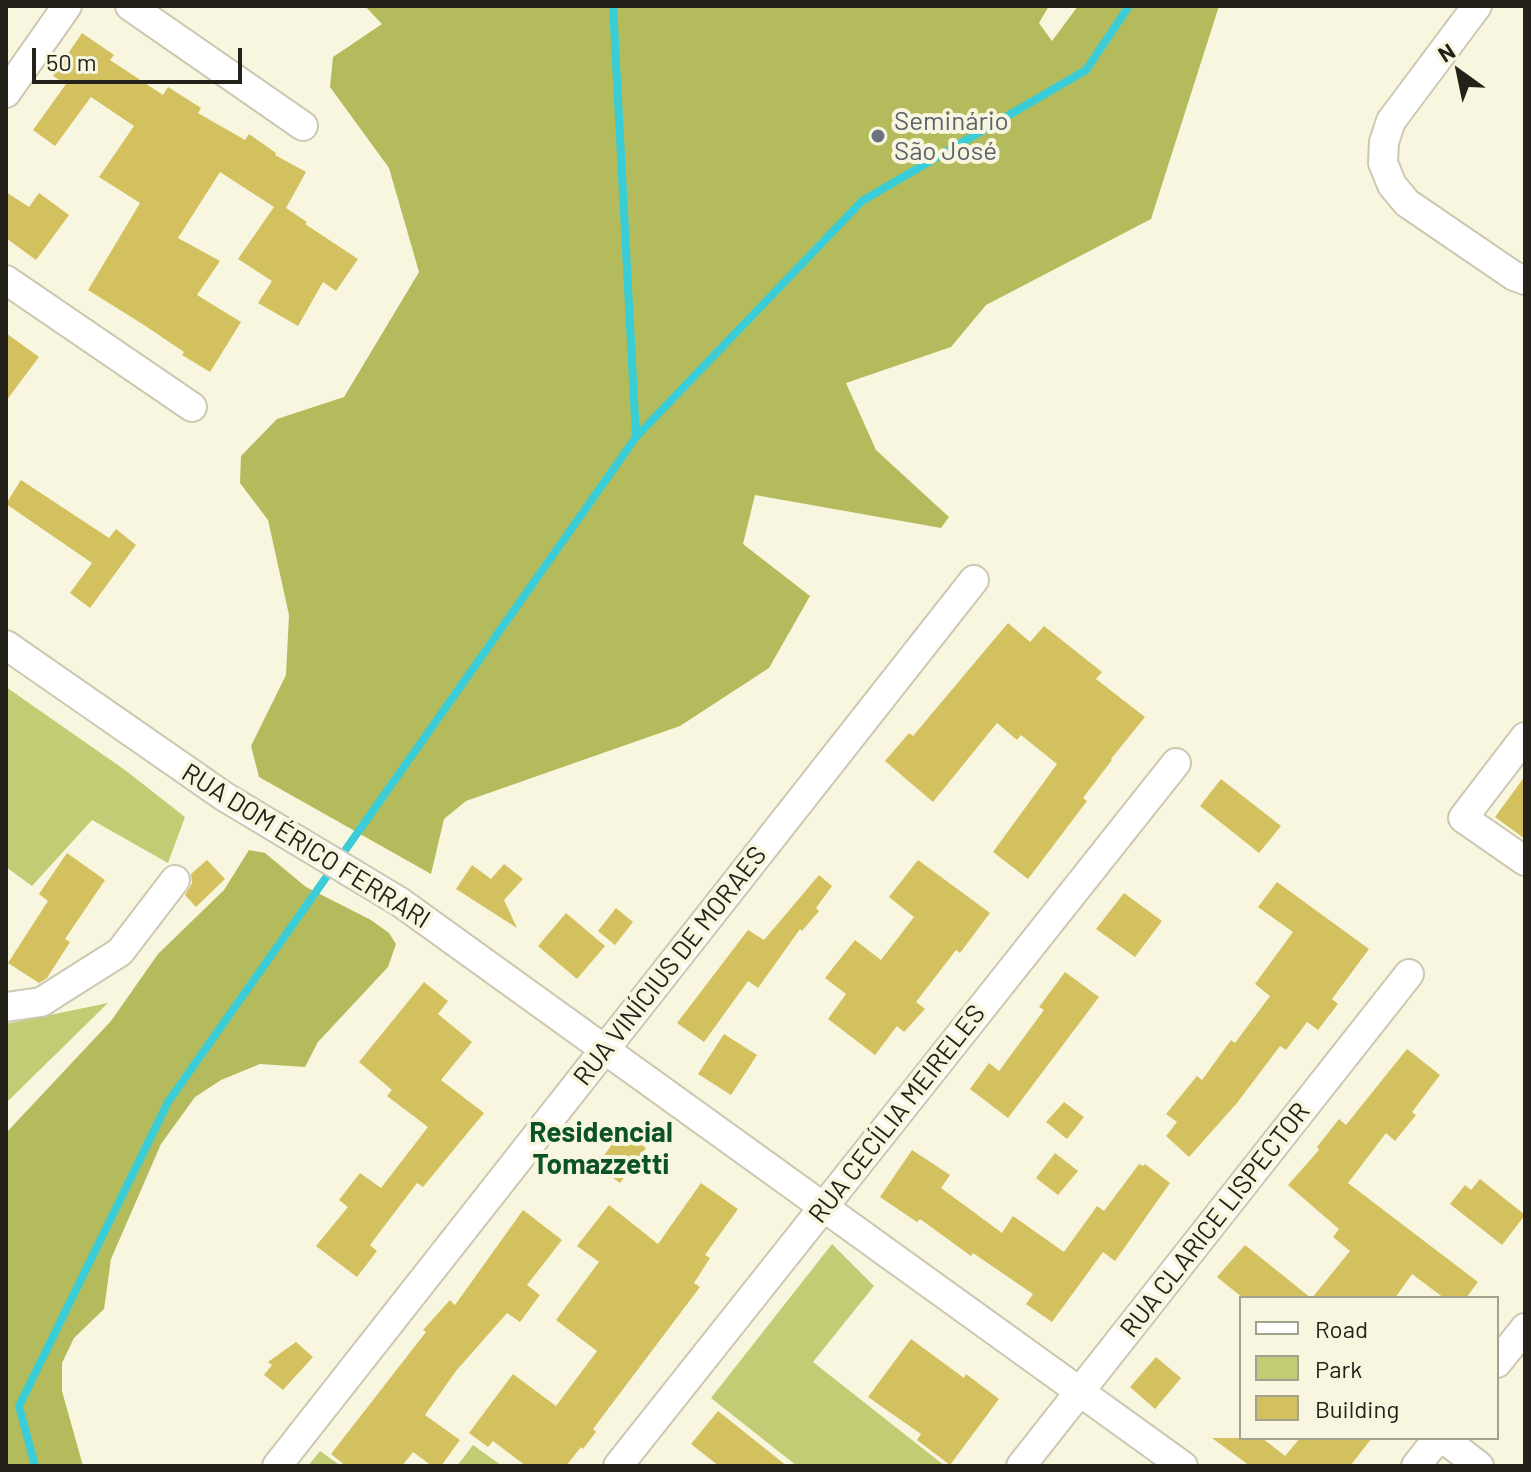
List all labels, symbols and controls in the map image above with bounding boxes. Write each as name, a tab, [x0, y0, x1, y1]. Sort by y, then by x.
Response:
scale bar	[36, 32, 246, 82]
north arrow	[1419, 32, 1499, 112]
text: N	[1433, 37, 1459, 67]
text: 50 m	[46, 47, 97, 76]
place label: Seminário São José	[894, 105, 1009, 166]
marker: Seminário São José	[869, 127, 887, 145]
street label: RUA DOM ÉRICO FERRARI	[176, 757, 436, 935]
street label: RUA VINÍCIUS DE MORAES	[567, 840, 773, 1092]
street label: RUA CECÍLIA MEIRELES	[802, 999, 992, 1229]
street label: RUA CLARICE LISPECTOR	[1114, 1096, 1316, 1344]
district label: Residencial Tomazzetti	[529, 1116, 673, 1182]
legend	[1239, 1296, 1499, 1440]
text: Road	[1315, 1314, 1368, 1343]
text: Park	[1315, 1354, 1362, 1383]
text: Building	[1315, 1394, 1399, 1423]

